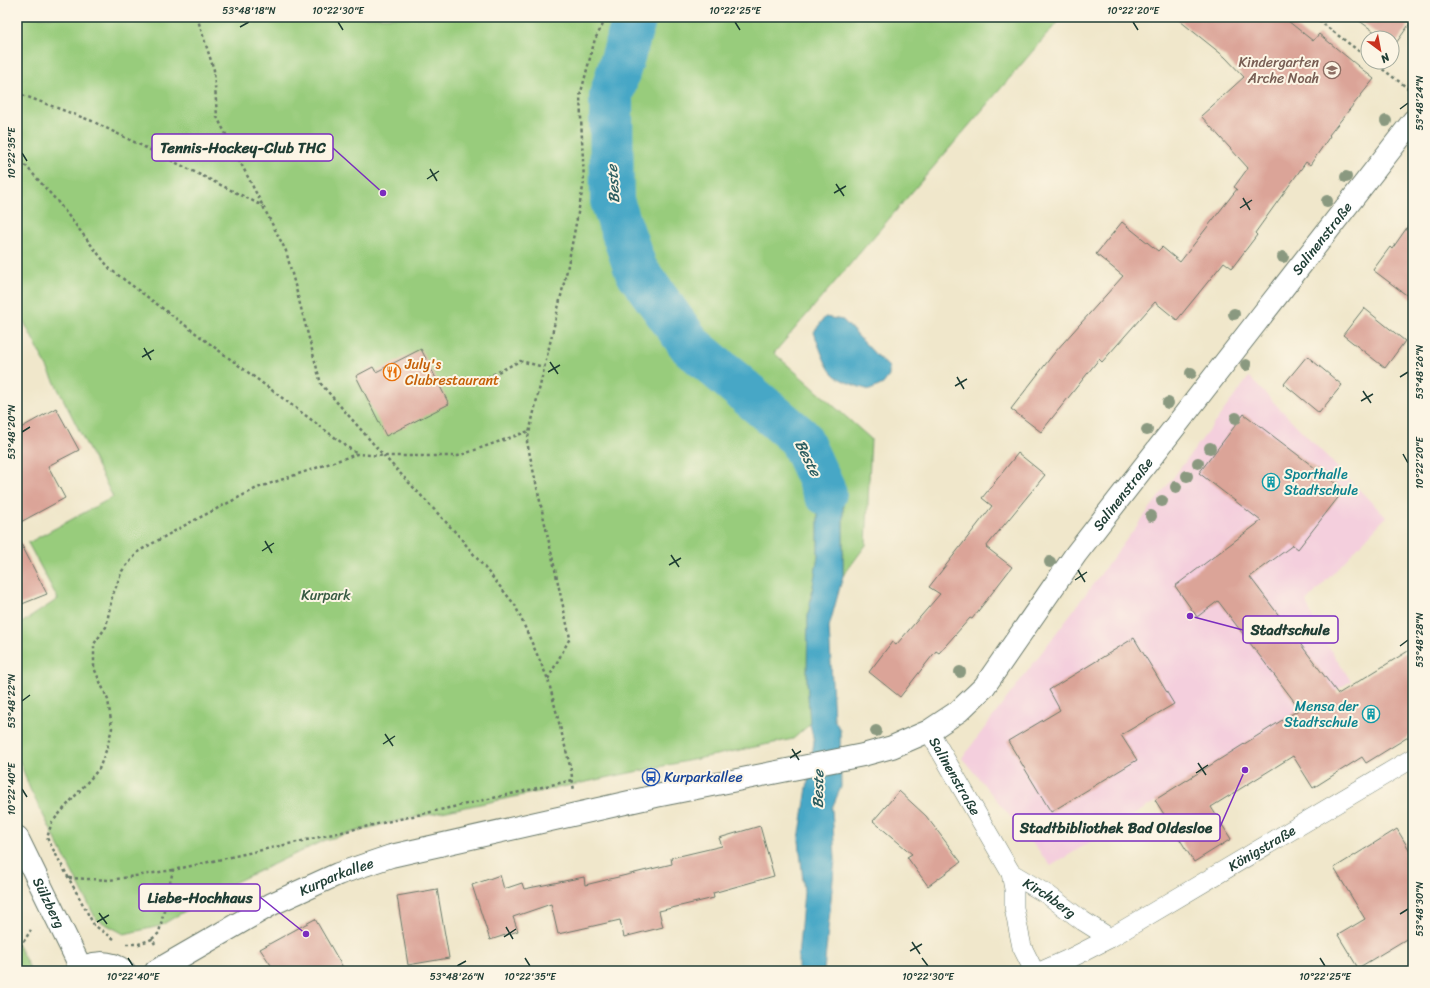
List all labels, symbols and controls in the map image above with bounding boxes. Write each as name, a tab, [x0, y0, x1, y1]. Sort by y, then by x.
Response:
text: 53°48'18"N	[222, 2, 276, 20]
text: 10°22'30"E	[312, 2, 365, 20]
text: 10°22'25"E	[709, 2, 762, 20]
text: 10°22'20"E	[1107, 2, 1160, 20]
north arrow	[1360, 30, 1400, 70]
text: N	[1376, 47, 1394, 68]
place label: Kindergarten Arche Noah	[1239, 50, 1319, 91]
school or university icon: Kindergarten Arche Noah	[1322, 60, 1342, 80]
text: 53°48'24"N	[1411, 75, 1429, 130]
text: 10°22'35"E	[3, 126, 21, 179]
callout: Tennis-Hockey-Club THC	[152, 134, 333, 161]
text: Tennis-Hockey-Club THC	[160, 135, 326, 161]
water label: Beste	[599, 163, 627, 204]
street label: Salinenstraße	[1285, 196, 1359, 281]
text: 53°48'26"N	[1411, 345, 1429, 399]
place label: July's Clubrestaurant	[404, 352, 499, 393]
restaurant icon: July's Clubrestaurant	[382, 362, 402, 382]
text: 53°48'20"N	[3, 404, 21, 460]
water label: Beste	[788, 435, 829, 482]
text: 10°22'20"E	[1411, 436, 1429, 489]
street label: Salinenstraße	[1086, 452, 1160, 536]
place label: Sporthalle Stadtschule	[1284, 462, 1358, 503]
building icon: Sporthalle Stadtschule	[1261, 472, 1281, 492]
park label: Kurpark	[301, 583, 351, 608]
text: 53°48'28"N	[1411, 613, 1429, 667]
callout: Stadtschule	[1243, 616, 1338, 643]
text: Stadtschule	[1249, 617, 1330, 643]
text: 53°48'22"N	[3, 674, 21, 728]
place label: Mensa der Stadtschule	[1284, 694, 1359, 735]
building icon: Mensa der Stadtschule	[1361, 704, 1381, 724]
street label: Salinenstraße	[922, 732, 988, 820]
text: 10°22'40"E	[3, 761, 21, 815]
place label: Kurparkallee	[664, 765, 743, 790]
bus stop icon: Kurparkallee	[641, 767, 661, 787]
water label: Beste	[805, 768, 831, 808]
callout: Stadtbibliothek Bad Oldesloe	[1013, 814, 1220, 841]
text: Stadtbibliothek Bad Oldesloe	[1019, 815, 1213, 841]
street label: Königstraße	[1223, 818, 1301, 878]
street label: Kurparkallee	[295, 850, 377, 903]
street label: Kirchberg	[1018, 870, 1082, 925]
street label: Sülzberg	[26, 873, 72, 933]
text: 53°48'30"N	[1411, 882, 1429, 936]
callout: Liebe-Hochhaus	[139, 884, 260, 911]
text: Liebe-Hochhaus	[147, 885, 254, 911]
text: 10°22'40"E	[107, 968, 161, 986]
text: 53°48'26"N	[430, 968, 484, 986]
text: 10°22'35"E	[504, 968, 557, 986]
text: 10°22'30"E	[902, 968, 955, 986]
text: 10°22'25"E	[1299, 968, 1352, 986]

